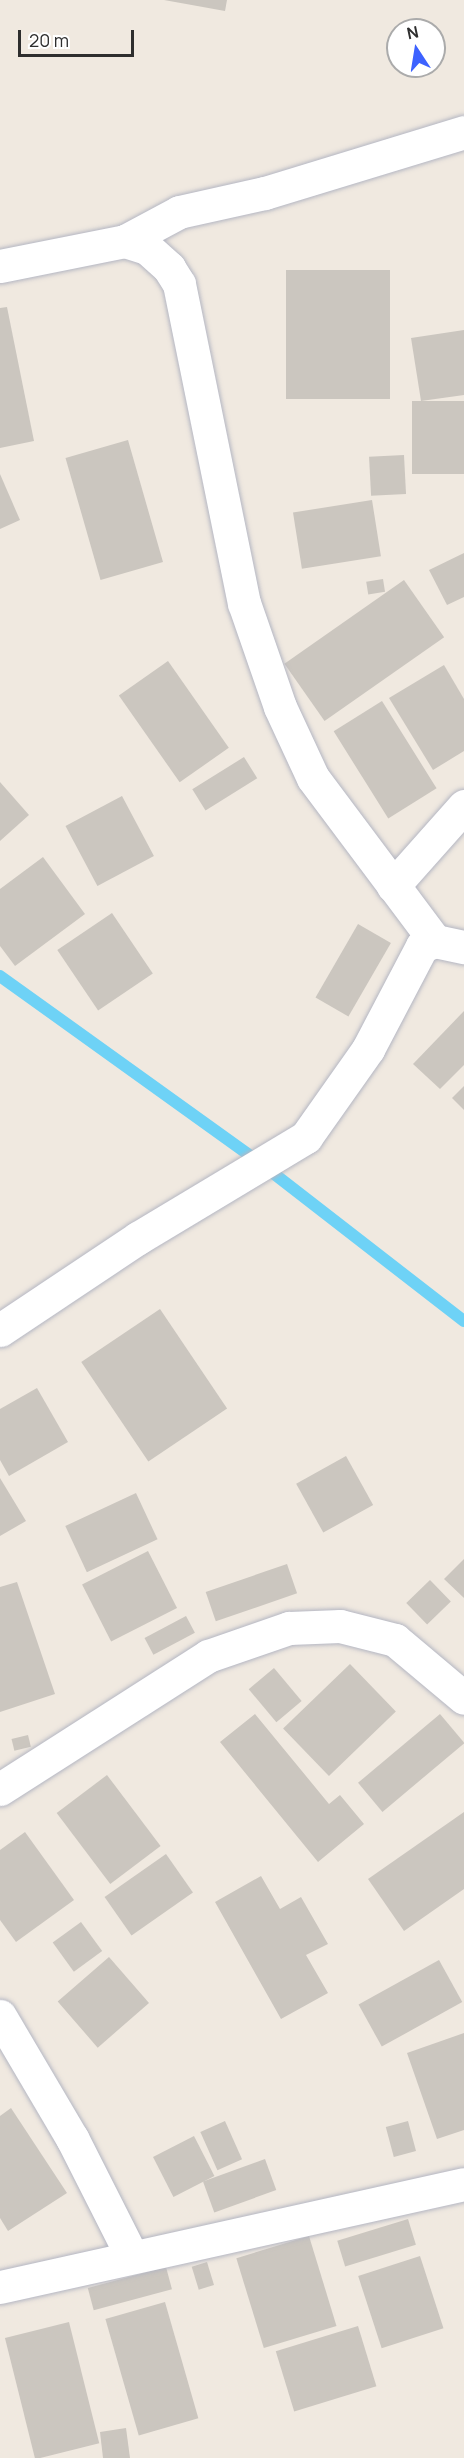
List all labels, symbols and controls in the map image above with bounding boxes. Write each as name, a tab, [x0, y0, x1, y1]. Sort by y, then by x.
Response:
scale bar	[21, 18, 136, 56]
north arrow	[386, 18, 446, 78]
text: N	[405, 20, 421, 44]
text: 20 m	[29, 28, 69, 52]

